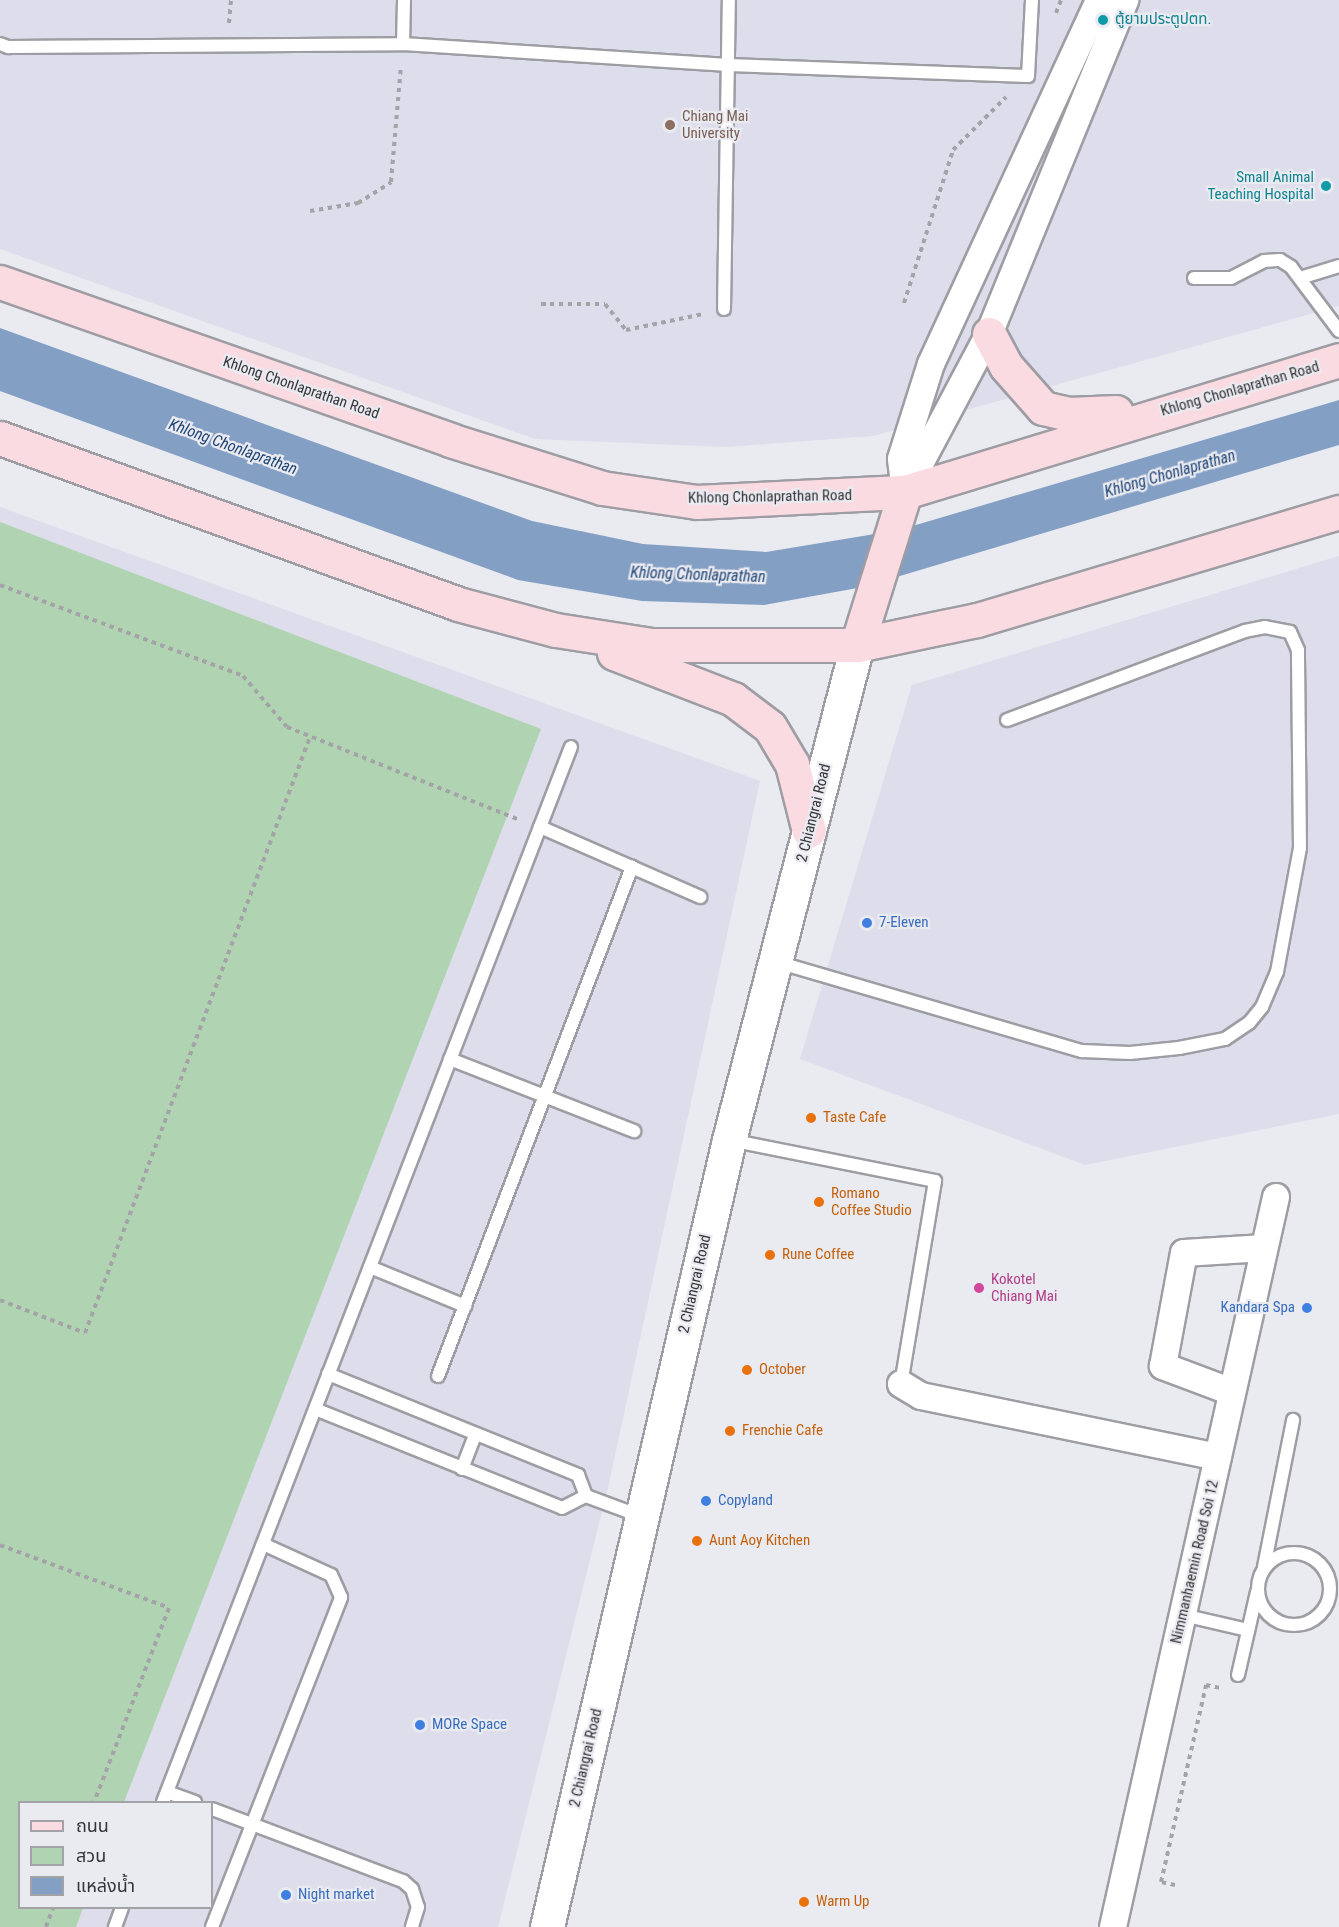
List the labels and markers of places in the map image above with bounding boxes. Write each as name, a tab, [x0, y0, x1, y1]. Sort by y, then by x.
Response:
place label: ตู้ยามประตูปตท.	[1115, 11, 1211, 29]
marker: ตู้ยามประตูปตท.	[1096, 13, 1110, 27]
place label: Chiang Mai University	[682, 107, 748, 142]
marker: Chiang Mai University	[663, 118, 677, 132]
place label: Small Animal Teaching Hospital	[1207, 168, 1314, 203]
marker: Small Animal Teaching Hospital	[1319, 179, 1333, 193]
place label: 7-Eleven	[879, 914, 929, 932]
marker: 7-Eleven	[860, 916, 874, 930]
place label: Taste Cafe	[823, 1109, 886, 1127]
marker: Taste Cafe	[804, 1111, 818, 1125]
place label: Romano Coffee Studio	[831, 1184, 912, 1219]
marker: Romano Coffee Studio	[812, 1195, 826, 1209]
place label: Rune Coffee	[782, 1246, 854, 1264]
marker: Rune Coffee	[763, 1248, 777, 1262]
place label: Kokotel Chiang Mai	[991, 1270, 1057, 1305]
marker: Kokotel Chiang Mai	[972, 1281, 986, 1295]
place label: Kandara Spa	[1220, 1299, 1295, 1317]
marker: Kandara Spa	[1300, 1301, 1314, 1315]
place label: October	[759, 1361, 806, 1379]
marker: October	[740, 1363, 754, 1377]
place label: Frenchie Cafe	[742, 1422, 823, 1440]
marker: Frenchie Cafe	[723, 1424, 737, 1438]
place label: Copyland	[718, 1492, 773, 1510]
marker: Copyland	[699, 1494, 713, 1508]
place label: Aunt Aoy Kitchen	[709, 1532, 810, 1550]
marker: Aunt Aoy Kitchen	[690, 1534, 704, 1548]
place label: MORe Space	[432, 1716, 507, 1734]
marker: MORe Space	[413, 1718, 427, 1732]
place label: Night market	[298, 1886, 374, 1904]
marker: Night market	[279, 1888, 293, 1902]
place label: Warm Up	[816, 1893, 869, 1911]
marker: Warm Up	[797, 1895, 811, 1909]

